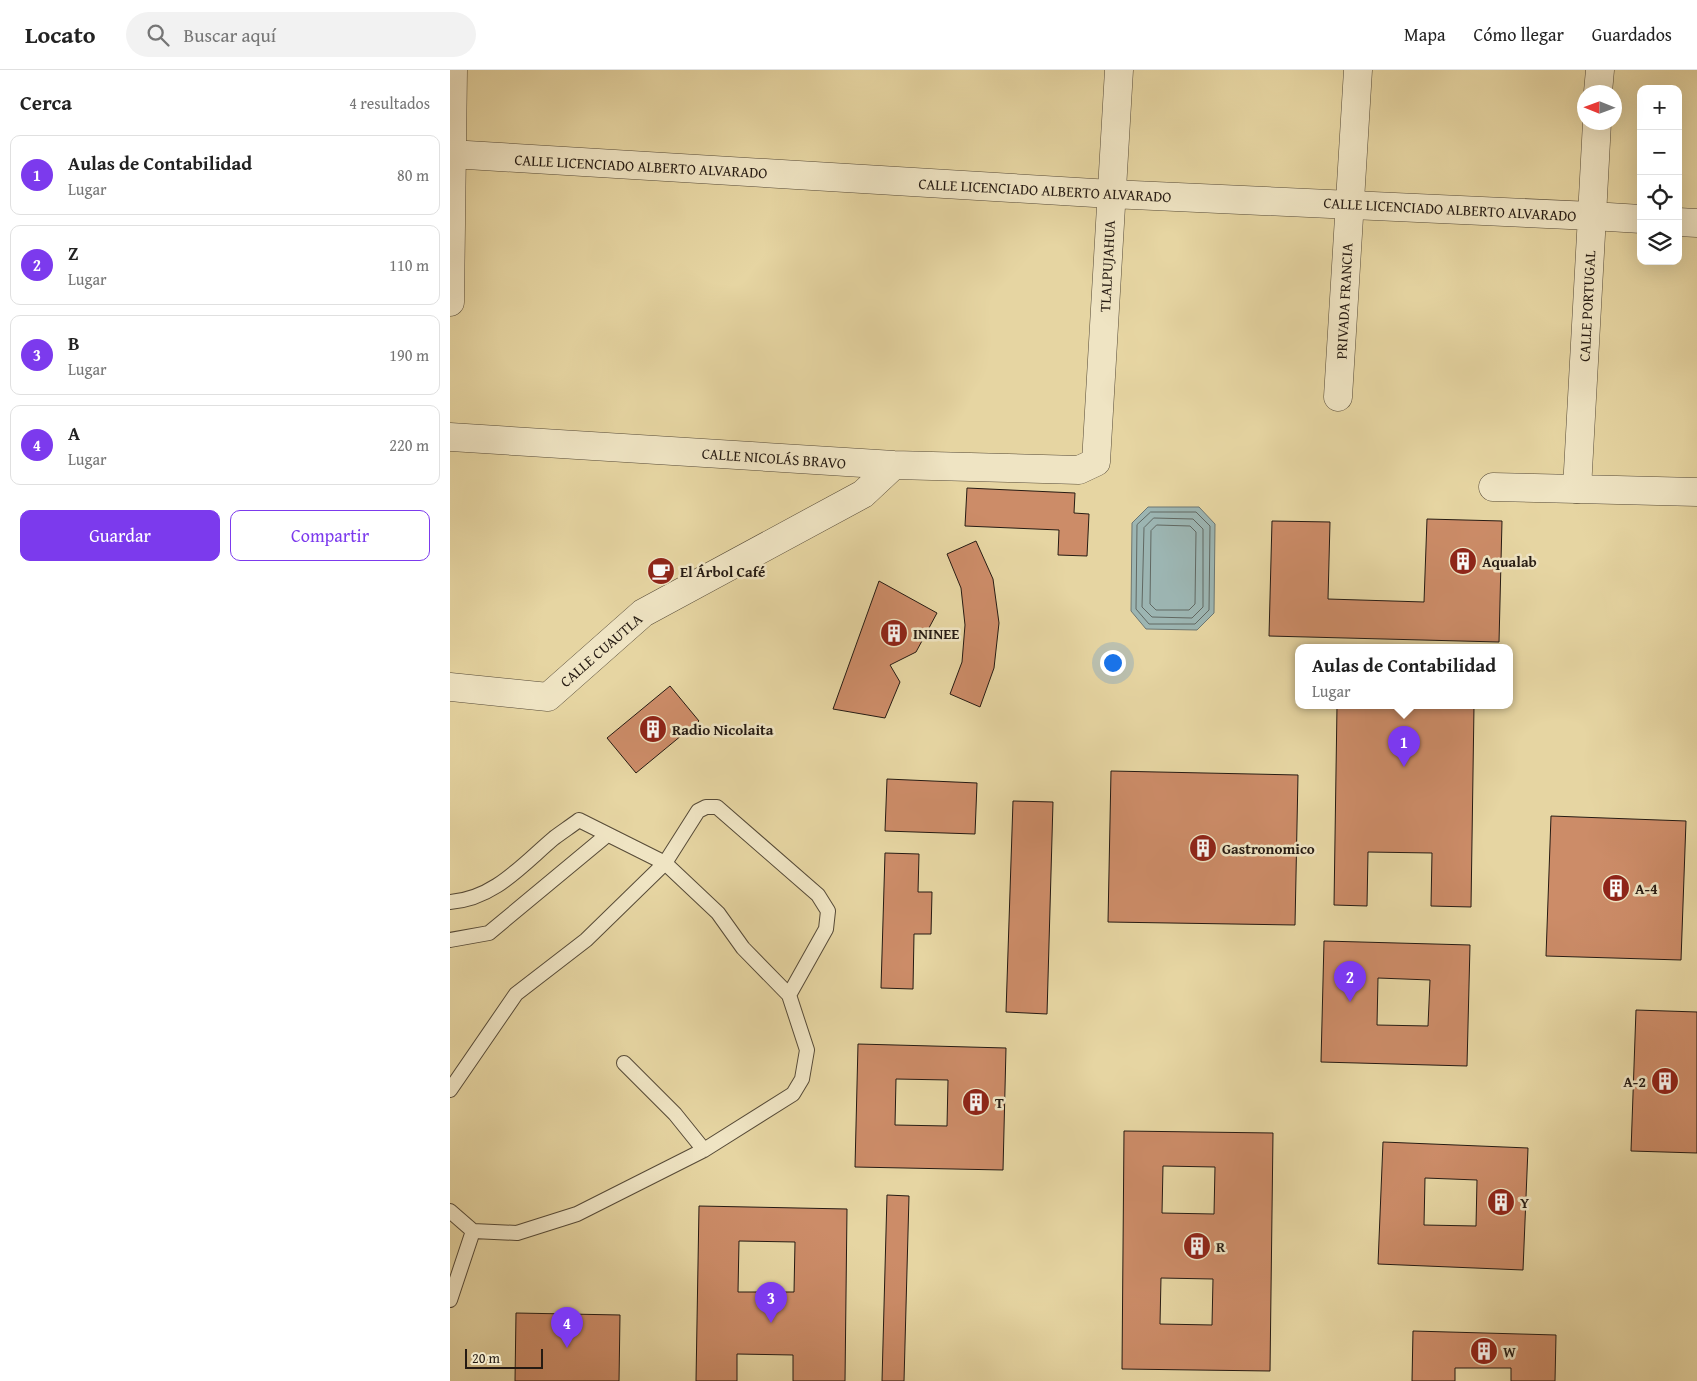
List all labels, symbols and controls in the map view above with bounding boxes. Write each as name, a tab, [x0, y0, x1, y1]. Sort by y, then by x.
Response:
search box	[126, 12, 476, 57]
text: Locato	[25, 17, 96, 52]
icon: search	[144, 21, 172, 49]
text: Buscar aquí	[184, 21, 276, 49]
text: Mapa	[1404, 21, 1446, 48]
text: Cómo llegar	[1474, 21, 1564, 48]
text: Guardados	[1592, 21, 1672, 48]
north arrow	[1577, 85, 1622, 130]
map controls	[1637, 85, 1682, 265]
button: +	[1637, 85, 1682, 130]
text: Cerca	[20, 87, 72, 118]
text: 4 resultados	[349, 91, 430, 115]
button: −	[1637, 130, 1682, 175]
text: Aulas de Contabilidad	[68, 149, 252, 177]
street label: CALLE LICENCIADO ALBERTO ALVARADO	[514, 149, 768, 183]
text: 1	[33, 163, 41, 187]
text: 80 m	[397, 163, 429, 187]
street label: CALLE LICENCIADO ALBERTO ALVARADO	[918, 173, 1172, 207]
button: locate	[1637, 175, 1682, 220]
text: Lugar	[68, 177, 107, 201]
street label: CALLE LICENCIADO ALBERTO ALVARADO	[1323, 192, 1577, 226]
street label: TLALPUJAHUA	[1094, 219, 1120, 313]
button: layers	[1637, 220, 1682, 265]
text: Z	[68, 239, 79, 267]
street label: PRIVADA FRANCIA	[1330, 242, 1358, 360]
street label: CALLE PORTUGAL	[1574, 249, 1600, 362]
text: 2	[33, 253, 41, 277]
text: 110 m	[389, 253, 429, 277]
text: Lugar	[68, 267, 107, 291]
text: B	[68, 329, 80, 357]
text: 3	[33, 343, 41, 367]
text: 190 m	[389, 343, 429, 367]
text: Lugar	[68, 357, 107, 381]
text: A	[68, 419, 80, 447]
text: 4	[33, 433, 41, 457]
text: 220 m	[389, 433, 429, 457]
street label: CALLE NICOLÁS BRAVO	[701, 442, 847, 474]
text: Lugar	[68, 447, 107, 471]
button: Guardar	[20, 510, 220, 561]
button: Compartir	[230, 510, 430, 561]
building icon: Aqualab	[1448, 546, 1478, 576]
place label: Aqualab	[1482, 551, 1537, 572]
cafe icon: El Árbol Café	[646, 556, 676, 586]
place label: El Árbol Café	[680, 561, 765, 582]
street label: CALLE CUAUTLA	[555, 608, 647, 692]
building icon: ININEE	[879, 618, 909, 648]
place label: ININEE	[913, 623, 959, 644]
popup	[1295, 644, 1513, 709]
your location	[1100, 650, 1126, 676]
text: Aulas de Contabilidad	[1312, 651, 1496, 679]
text: Lugar	[1312, 679, 1351, 703]
building icon: Radio Nicolaita	[638, 714, 668, 744]
place label: Radio Nicolaita	[672, 719, 774, 740]
pin: 1	[1388, 726, 1420, 767]
building icon: Gastronomico	[1188, 833, 1218, 863]
place label: Gastronomico	[1222, 838, 1315, 859]
building icon: A-4	[1601, 873, 1631, 903]
place label: A-4	[1635, 878, 1658, 899]
pin: 2	[1334, 961, 1366, 1002]
building icon: A-2	[1650, 1066, 1680, 1096]
place label: A-2	[1623, 1071, 1646, 1092]
building icon: T	[961, 1087, 991, 1117]
place label: T	[995, 1092, 1004, 1113]
building icon: Y	[1486, 1187, 1516, 1217]
place label: Y	[1520, 1192, 1530, 1213]
building icon: R	[1182, 1231, 1212, 1261]
place label: R	[1216, 1236, 1226, 1257]
pin: 3	[755, 1282, 787, 1323]
pin: 4	[551, 1307, 583, 1348]
building icon: W	[1469, 1336, 1499, 1366]
place label: W	[1503, 1341, 1516, 1362]
scale bar	[465, 1346, 542, 1369]
text: 20 m	[472, 1348, 500, 1368]

